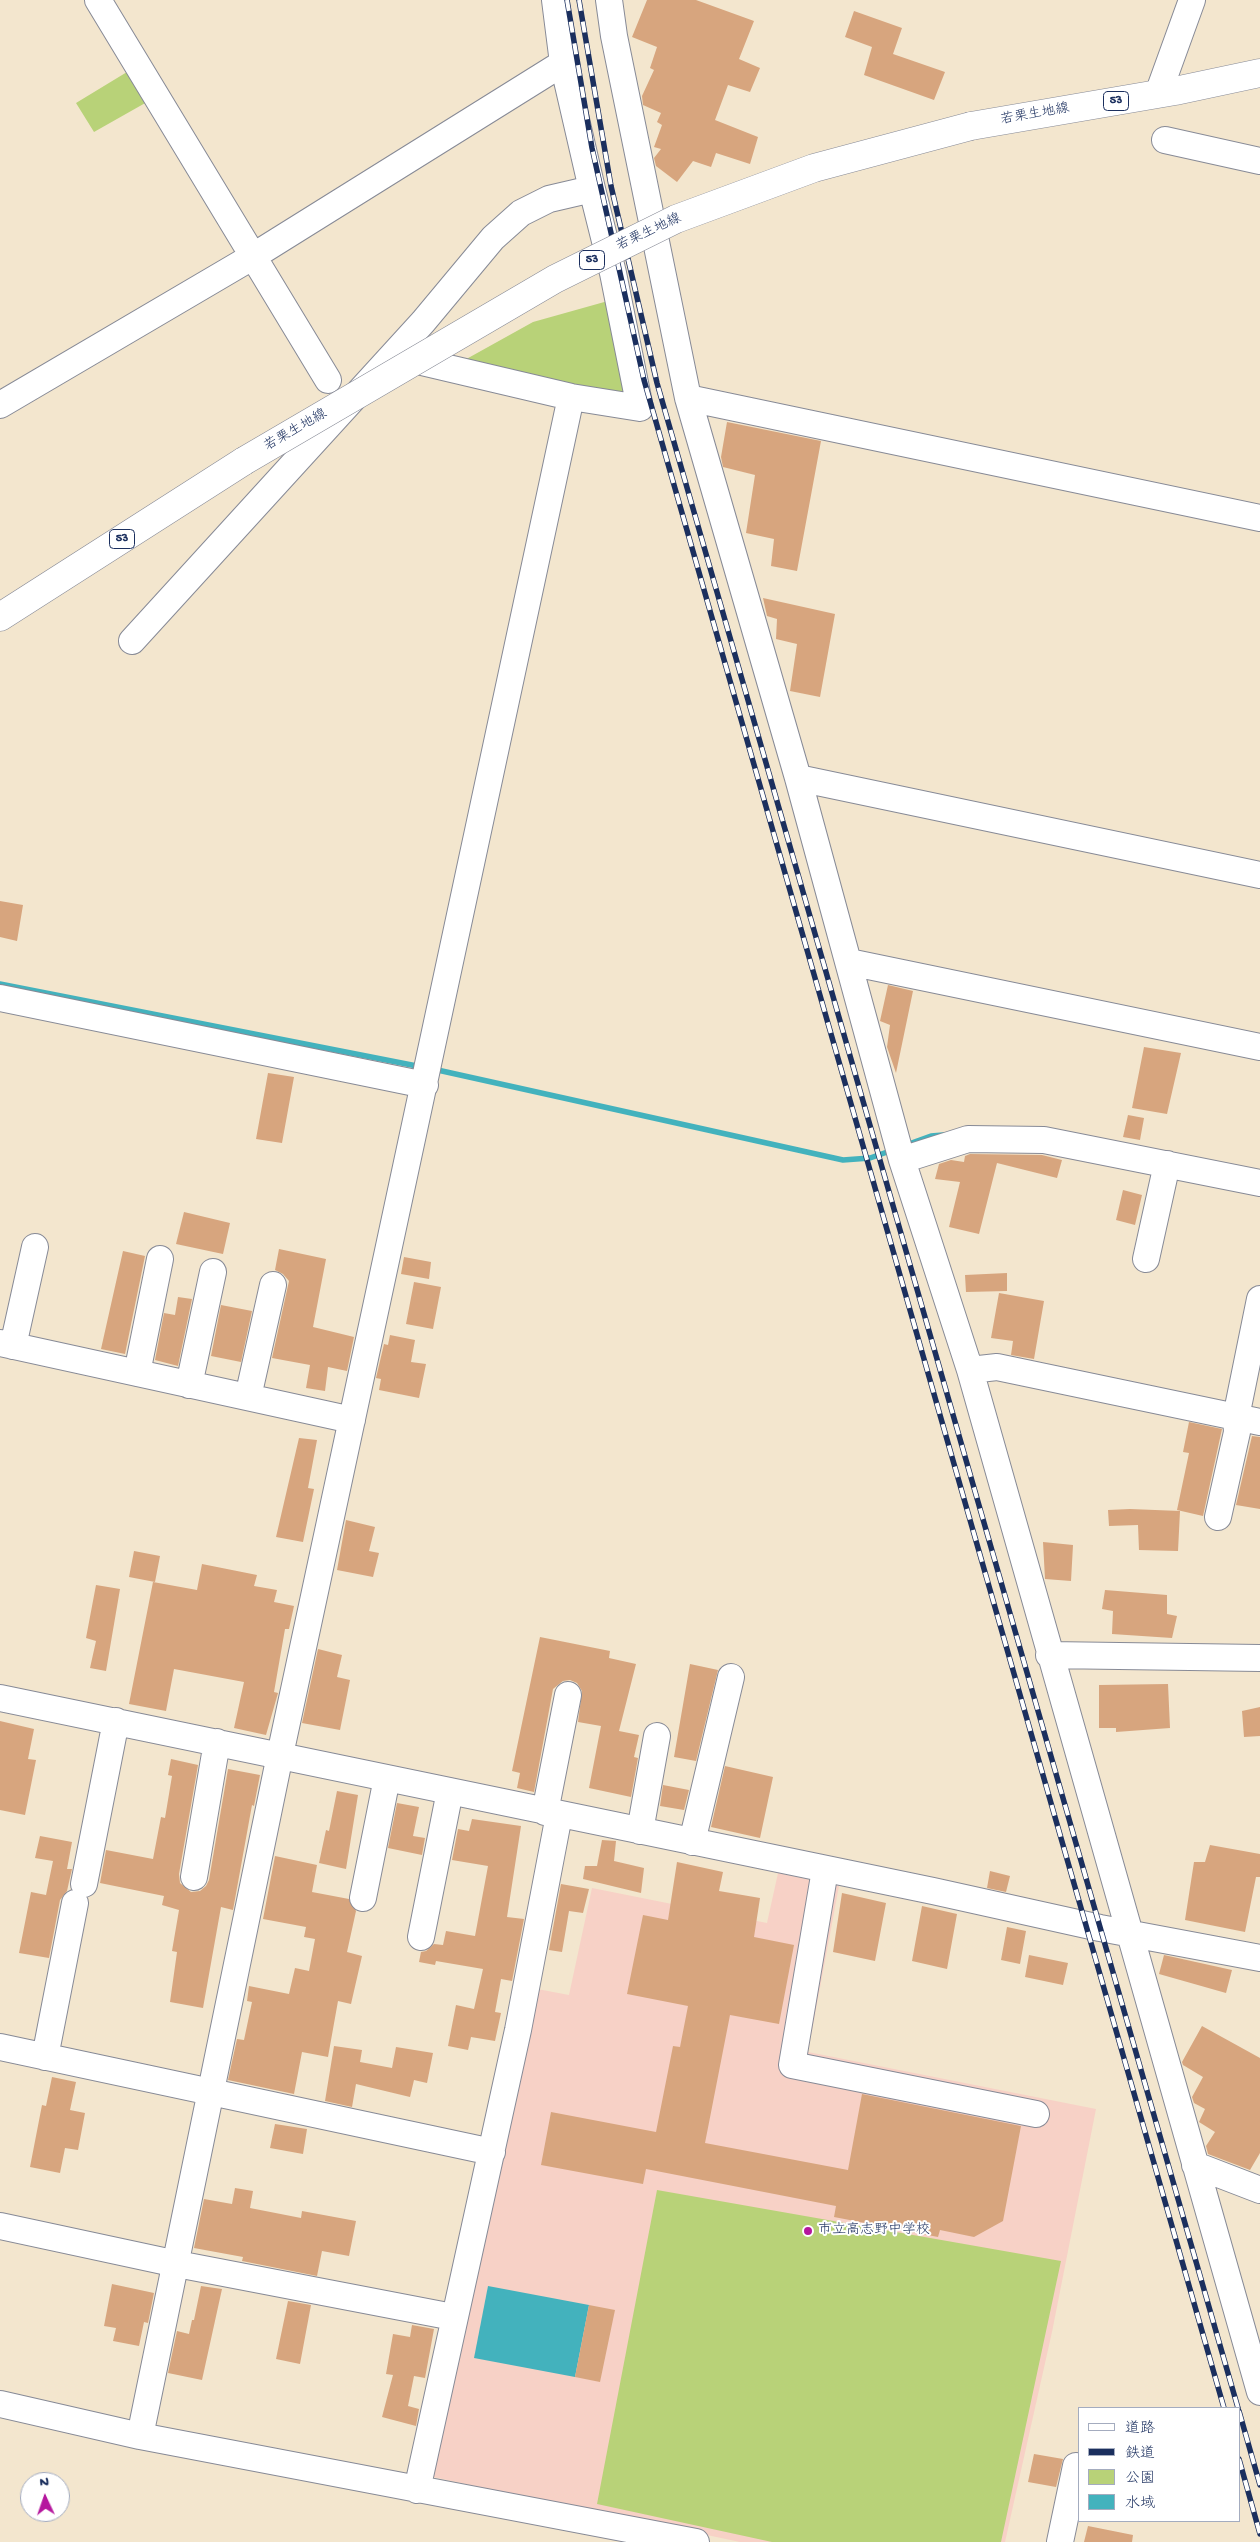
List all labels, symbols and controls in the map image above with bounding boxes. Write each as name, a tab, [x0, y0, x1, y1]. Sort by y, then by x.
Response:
road number: 53	[1104, 92, 1128, 110]
street label: 若栗生地線	[999, 101, 1071, 129]
street label: 若栗生地線	[614, 211, 684, 255]
road number: 53	[580, 250, 604, 270]
street label: 若栗生地線	[261, 406, 331, 456]
road number: 53	[110, 530, 134, 548]
place label: 市立高志野中学校	[818, 2223, 930, 2239]
marker: 市立高志野中学校	[802, 2225, 814, 2237]
legend	[1078, 2407, 1240, 2522]
text: 道路	[1125, 2420, 1155, 2438]
text: 鉄道	[1125, 2445, 1155, 2463]
text: 公園	[1125, 2470, 1155, 2488]
north arrow	[20, 2472, 70, 2522]
text: N	[39, 2474, 49, 2491]
text: 水域	[1125, 2495, 1155, 2513]

